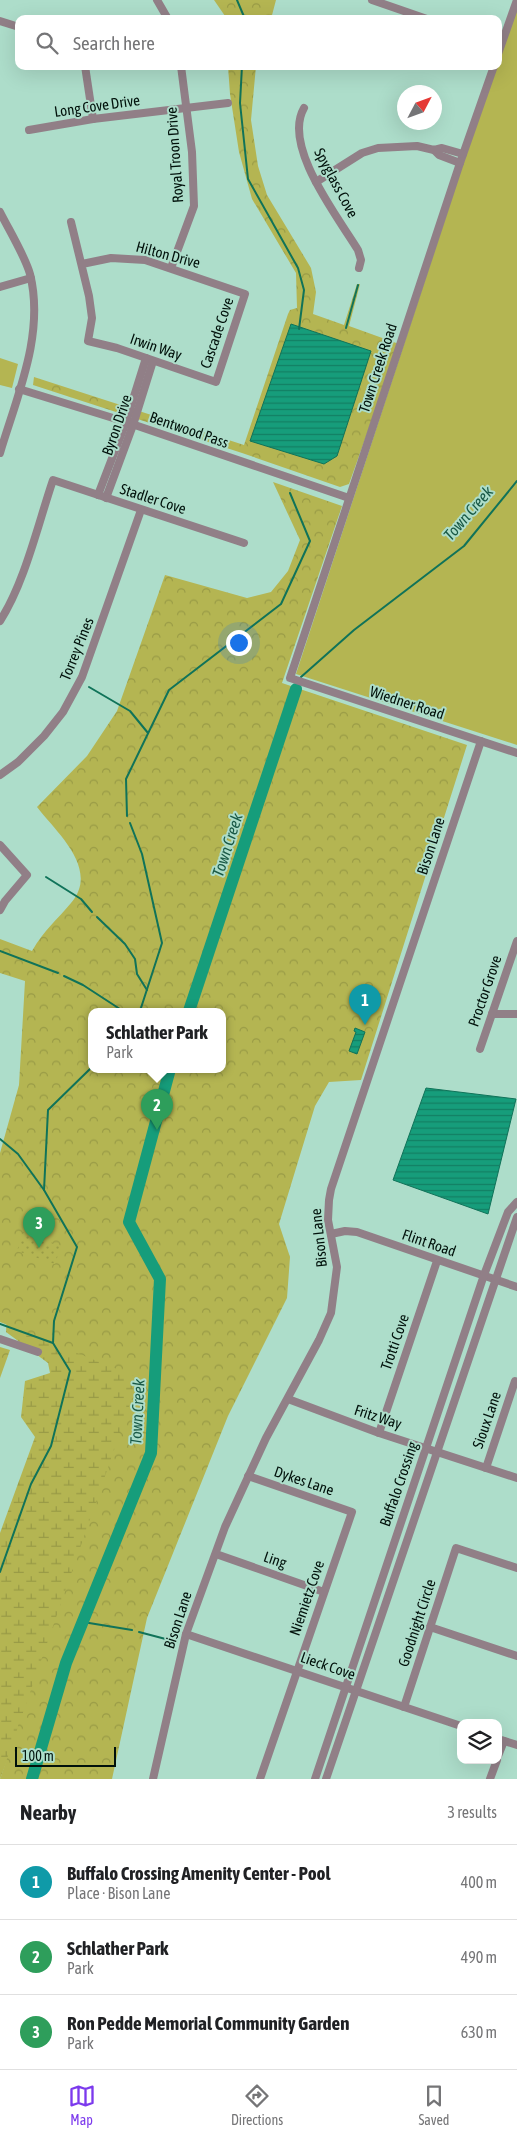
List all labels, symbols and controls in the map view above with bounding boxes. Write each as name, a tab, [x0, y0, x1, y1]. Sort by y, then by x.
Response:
search box	[15, 15, 502, 70]
icon: search	[33, 29, 61, 57]
text: Search here	[73, 32, 155, 54]
north arrow	[397, 85, 442, 130]
street label: Long Cove Drive	[53, 91, 141, 120]
street label: Royal Troon Drive	[163, 106, 186, 204]
street label: Spyglass Cove	[311, 145, 362, 220]
street label: Hilton Drive	[134, 238, 202, 271]
street label: Cascade Cove	[196, 295, 237, 371]
street label: Town Creek Road	[355, 321, 400, 415]
street label: Irwin Way	[128, 330, 184, 363]
street label: Byron Drive	[98, 392, 135, 457]
street label: Bentwood Pass	[148, 408, 231, 451]
street label: Stadler Cove	[118, 480, 188, 517]
water label: Town Creek	[440, 482, 497, 544]
street label: Torrey Pines	[56, 615, 97, 683]
your location	[226, 630, 252, 656]
street label: Wiedner Road	[368, 682, 447, 723]
water label: Town Creek	[208, 810, 246, 879]
street label: Bison Lane	[413, 815, 448, 877]
street label: Proctor Grove	[464, 953, 505, 1029]
pin: 1	[349, 984, 381, 1025]
popup	[88, 1008, 226, 1073]
text: Schlather Park	[106, 1021, 208, 1043]
text: Park	[106, 1043, 133, 1061]
pin: 2	[141, 1089, 173, 1130]
pin: 3	[23, 1207, 55, 1248]
street label: Bison Lane	[307, 1208, 330, 1268]
street label: Flint Road	[400, 1225, 458, 1260]
street label: Trotti Cove	[377, 1312, 412, 1372]
water label: Town Creek	[126, 1378, 148, 1445]
street label: Sioux Lane	[469, 1389, 504, 1451]
street label: Fritz Way	[352, 1401, 404, 1432]
street label: Buffalo Crossing	[376, 1439, 421, 1528]
street label: Dykes Lane	[272, 1462, 336, 1499]
street label: Ling	[262, 1548, 289, 1571]
street label: Niemietz Cove	[286, 1558, 327, 1638]
street label: Goodnight Circle	[394, 1577, 439, 1669]
street label: Bison Lane	[160, 1589, 195, 1651]
street label: Lieck Cove	[299, 1648, 358, 1683]
map controls	[457, 1719, 502, 1764]
button: layers	[457, 1719, 502, 1764]
scale bar	[15, 1744, 116, 1767]
text: 100 m	[22, 1748, 54, 1764]
text: Nearby	[20, 1800, 76, 1824]
text: 3 results	[447, 1803, 497, 1821]
text: Buffalo Crossing Amenity Center - Pool	[67, 1862, 331, 1884]
text: 1	[32, 1873, 40, 1891]
text: 400 m	[461, 1873, 497, 1891]
text: Place · Bison Lane	[67, 1884, 171, 1902]
text: Schlather Park	[67, 1937, 168, 1959]
text: 2	[32, 1948, 40, 1966]
text: 490 m	[461, 1948, 497, 1966]
text: Park	[67, 1959, 94, 1977]
text: Ron Pedde Memorial Community Garden	[67, 2012, 349, 2034]
text: 3	[32, 2023, 40, 2041]
text: 630 m	[461, 2023, 497, 2041]
text: Park	[67, 2034, 94, 2052]
tab: Map	[68, 2082, 96, 2128]
tab: Directions	[231, 2082, 283, 2128]
tab: Saved	[418, 2082, 449, 2128]

